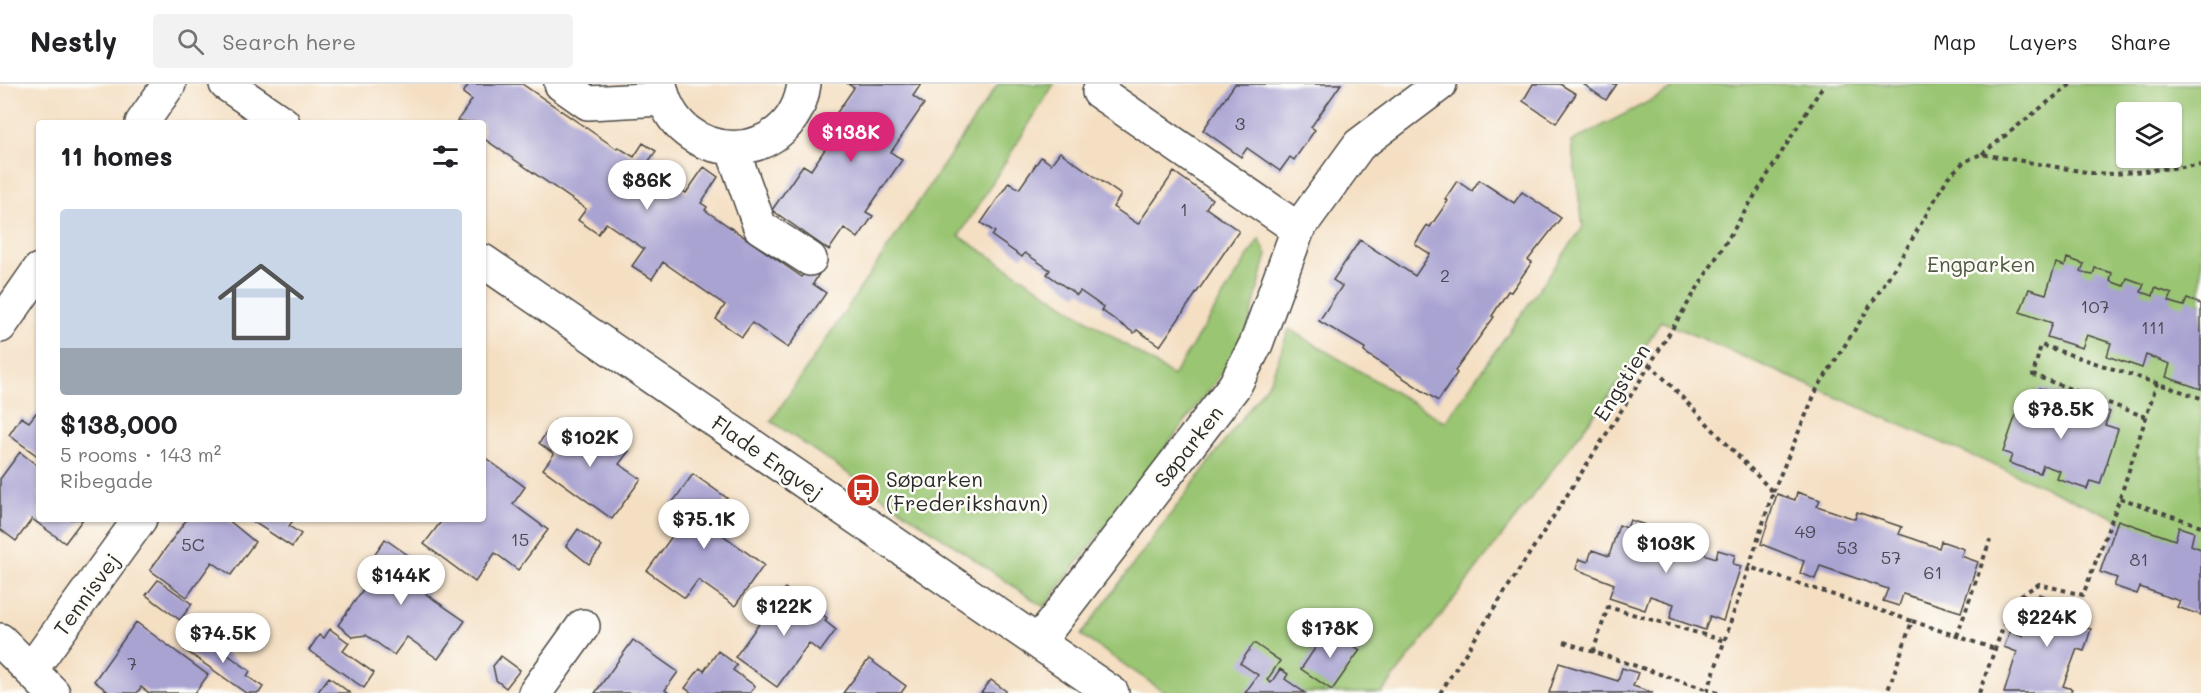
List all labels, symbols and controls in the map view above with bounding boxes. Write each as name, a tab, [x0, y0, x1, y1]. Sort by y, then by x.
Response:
search box	[153, 14, 573, 68]
text: Nestly	[30, 23, 117, 59]
icon: search	[174, 25, 207, 58]
text: Search here	[222, 27, 356, 56]
text: Map	[1933, 28, 1976, 55]
text: Layers	[2009, 28, 2078, 55]
text: Share	[2111, 28, 2171, 55]
map controls	[2116, 102, 2182, 168]
button: layers	[2116, 102, 2182, 168]
house number: 3	[1235, 111, 1245, 135]
pin: $138K	[809, 112, 893, 163]
text: $138K	[822, 118, 880, 144]
text: 11 homes	[60, 139, 173, 173]
icon: filters	[429, 140, 462, 173]
pin: $86K	[611, 160, 683, 211]
text: $86K	[622, 166, 672, 192]
house number: 1	[1180, 197, 1188, 221]
icon: home	[207, 248, 315, 356]
park label: Engparken	[1927, 250, 2035, 277]
house number: 2	[1440, 263, 1450, 287]
house number: 107	[2080, 294, 2110, 318]
house number: 111	[2141, 315, 2165, 339]
street label: Engstien	[1587, 338, 1655, 426]
pin: $78.5K	[2012, 389, 2110, 440]
text: $78.5K	[2028, 395, 2094, 421]
street label: Søparken	[1148, 400, 1228, 492]
text: $138,000	[60, 407, 177, 441]
street label: Flade Engvej	[707, 409, 829, 505]
pin: $102K	[548, 417, 632, 468]
text: $102K	[561, 423, 619, 449]
text: 5 rooms · 143 m²	[60, 441, 221, 467]
place label: Søparken (Frederikshavn)	[886, 465, 1048, 516]
text: Ribegade	[60, 467, 153, 493]
bus stop icon: Søparken (Frederikshavn)	[845, 472, 881, 508]
pin: $75.1K	[655, 499, 753, 550]
text: $75.1K	[672, 505, 736, 531]
house number: 49	[1794, 519, 1816, 543]
pin: $103K	[1624, 523, 1708, 574]
house number: 15	[511, 527, 529, 551]
text: $103K	[1636, 529, 1696, 555]
house number: 5C	[181, 532, 205, 556]
house number: 53	[1836, 535, 1858, 559]
house number: 57	[1881, 545, 1901, 569]
street label: Tennisvej	[47, 547, 125, 641]
house number: 81	[2130, 547, 2148, 571]
pin: $144K	[359, 555, 443, 606]
house number: 61	[1924, 560, 1942, 584]
text: $144K	[371, 561, 431, 587]
pin: $122K	[742, 586, 826, 637]
text: $122K	[756, 592, 812, 618]
pin: $224K	[2005, 597, 2089, 648]
text: $224K	[2017, 603, 2077, 629]
pin: $178K	[1288, 608, 1372, 659]
pin: $74.5K	[174, 613, 272, 664]
text: $178K	[1301, 614, 1359, 640]
text: $74.5K	[189, 619, 257, 645]
house number: 7	[127, 651, 137, 675]

